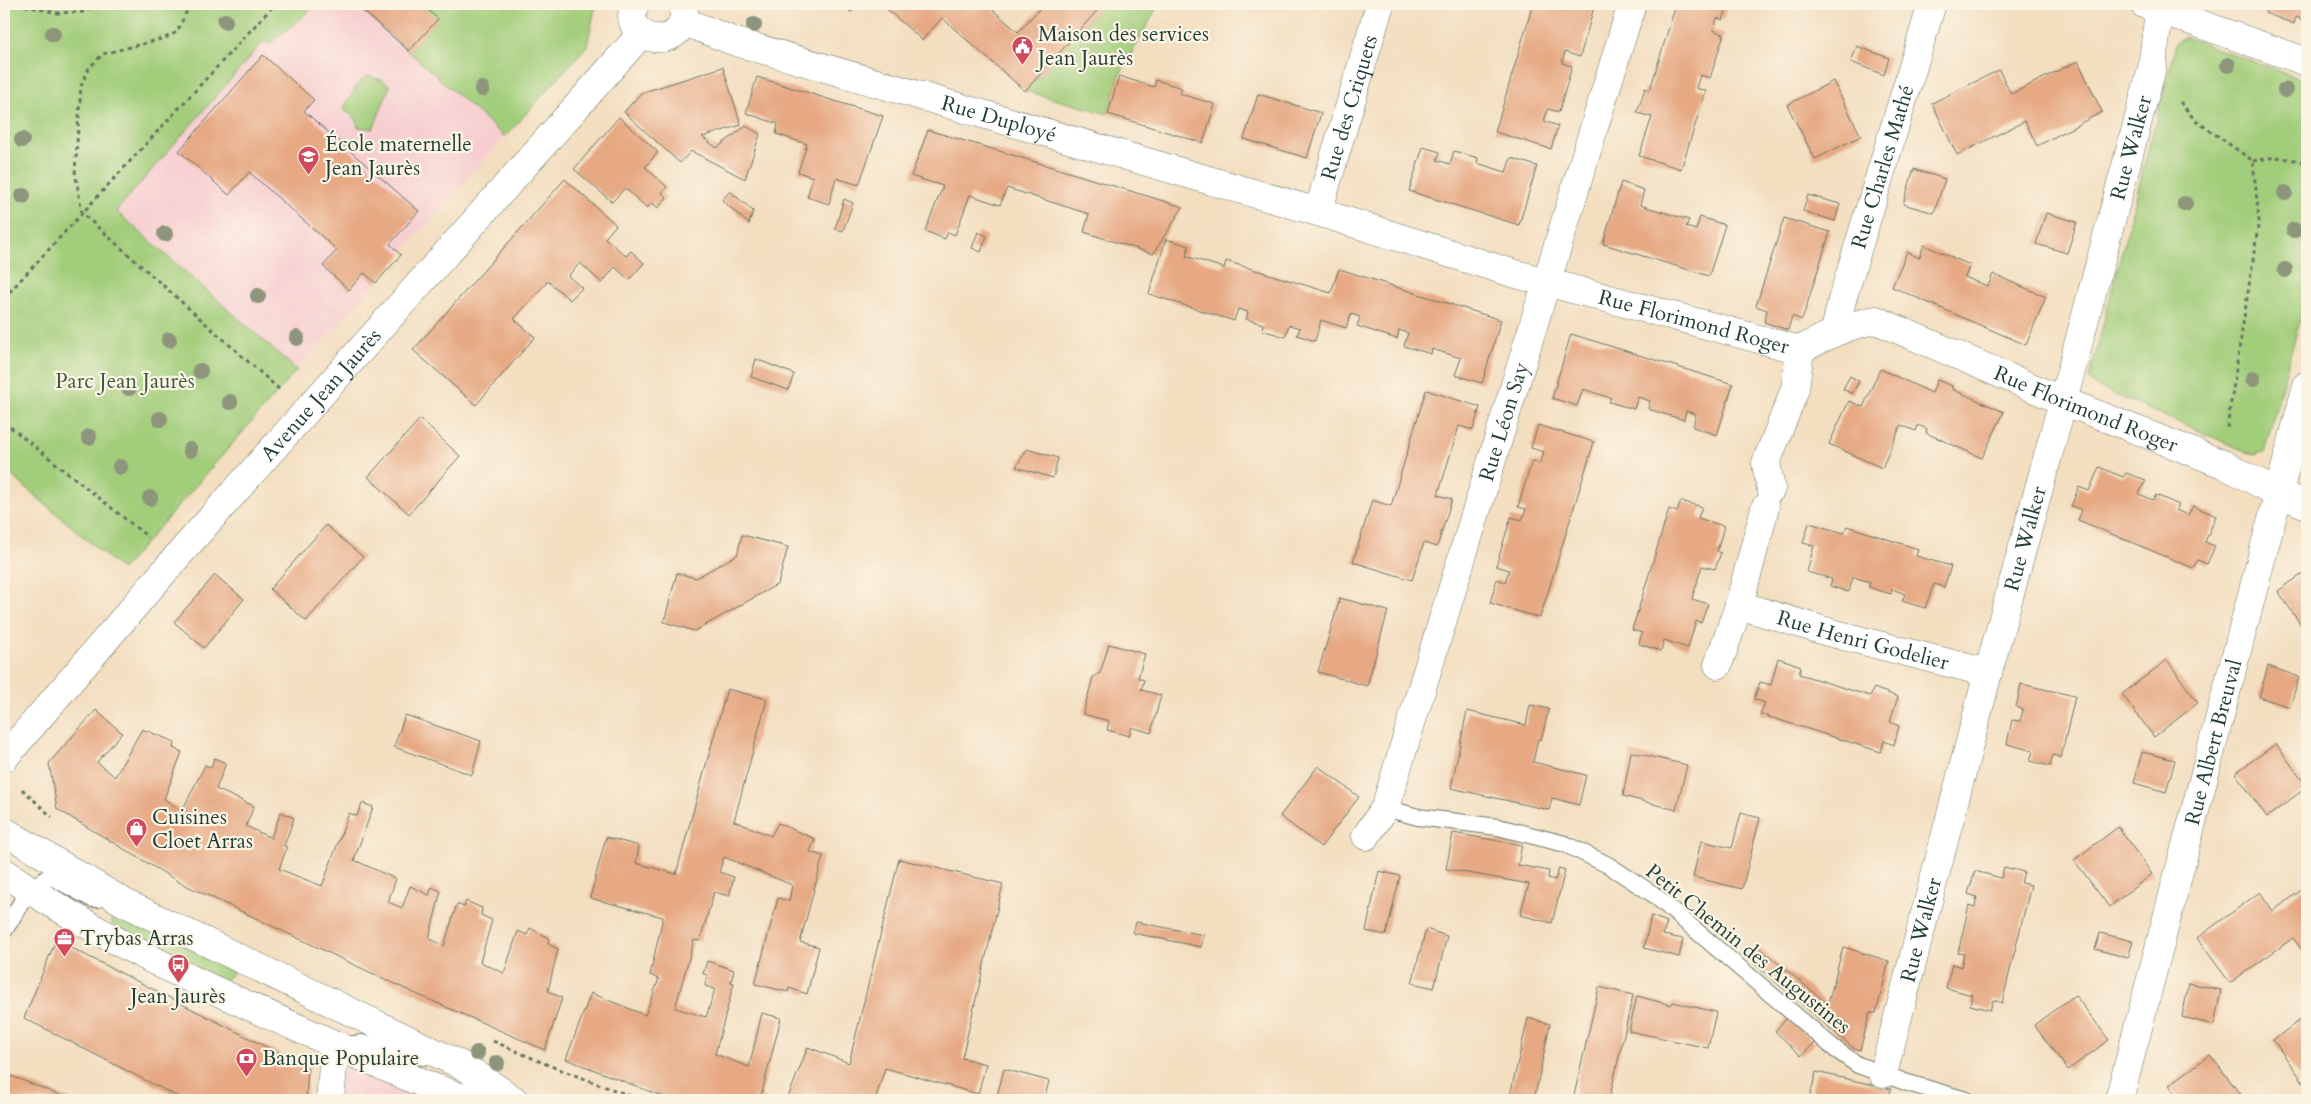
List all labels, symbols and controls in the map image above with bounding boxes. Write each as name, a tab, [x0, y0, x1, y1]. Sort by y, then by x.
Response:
place label: Maison des services Jean Jaurès	[1035, 20, 1209, 73]
street label: Rue des Criquets	[1314, 31, 1385, 184]
public building icon: Maison des services Jean Jaurès	[1010, 34, 1034, 65]
street label: Rue Charles Mathé	[1844, 81, 1921, 252]
street label: Rue Duployé	[938, 88, 1060, 149]
street label: Rue Walker	[2103, 92, 2159, 203]
place label: École maternelle Jean Jaurès	[322, 130, 472, 183]
school or university icon: École maternelle Jean Jaurès	[297, 144, 321, 175]
street label: Rue Florimond Roger	[1595, 282, 1793, 361]
street label: Avenue Jean Jaurès	[254, 322, 388, 468]
street label: Rue Florimond Roger	[1989, 358, 2183, 459]
street label: Rue Léon Say	[1472, 359, 1536, 485]
park label: Parc Jean Jaurès	[55, 367, 195, 396]
street label: Rue Walker	[1997, 483, 2053, 594]
street label: Rue Henri Godelier	[1774, 603, 1952, 677]
street label: Rue Albert Breuval	[2177, 656, 2249, 828]
place label: Cuisines Cloet Arras	[152, 803, 253, 856]
shop icon: Cuisines Cloet Arras	[124, 817, 148, 848]
street label: Petit Chemin des Augustines	[1639, 857, 1857, 1041]
street label: Rue Walker	[1893, 874, 1948, 985]
place label: Trybas Arras	[80, 924, 194, 953]
office icon: Trybas Arras	[52, 926, 76, 957]
bus stop icon: Jean Jaurès	[166, 952, 190, 983]
place label: Jean Jaurès	[127, 982, 226, 1011]
place label: Banque Populaire	[262, 1044, 419, 1073]
bank icon: Banque Populaire	[234, 1046, 258, 1077]

